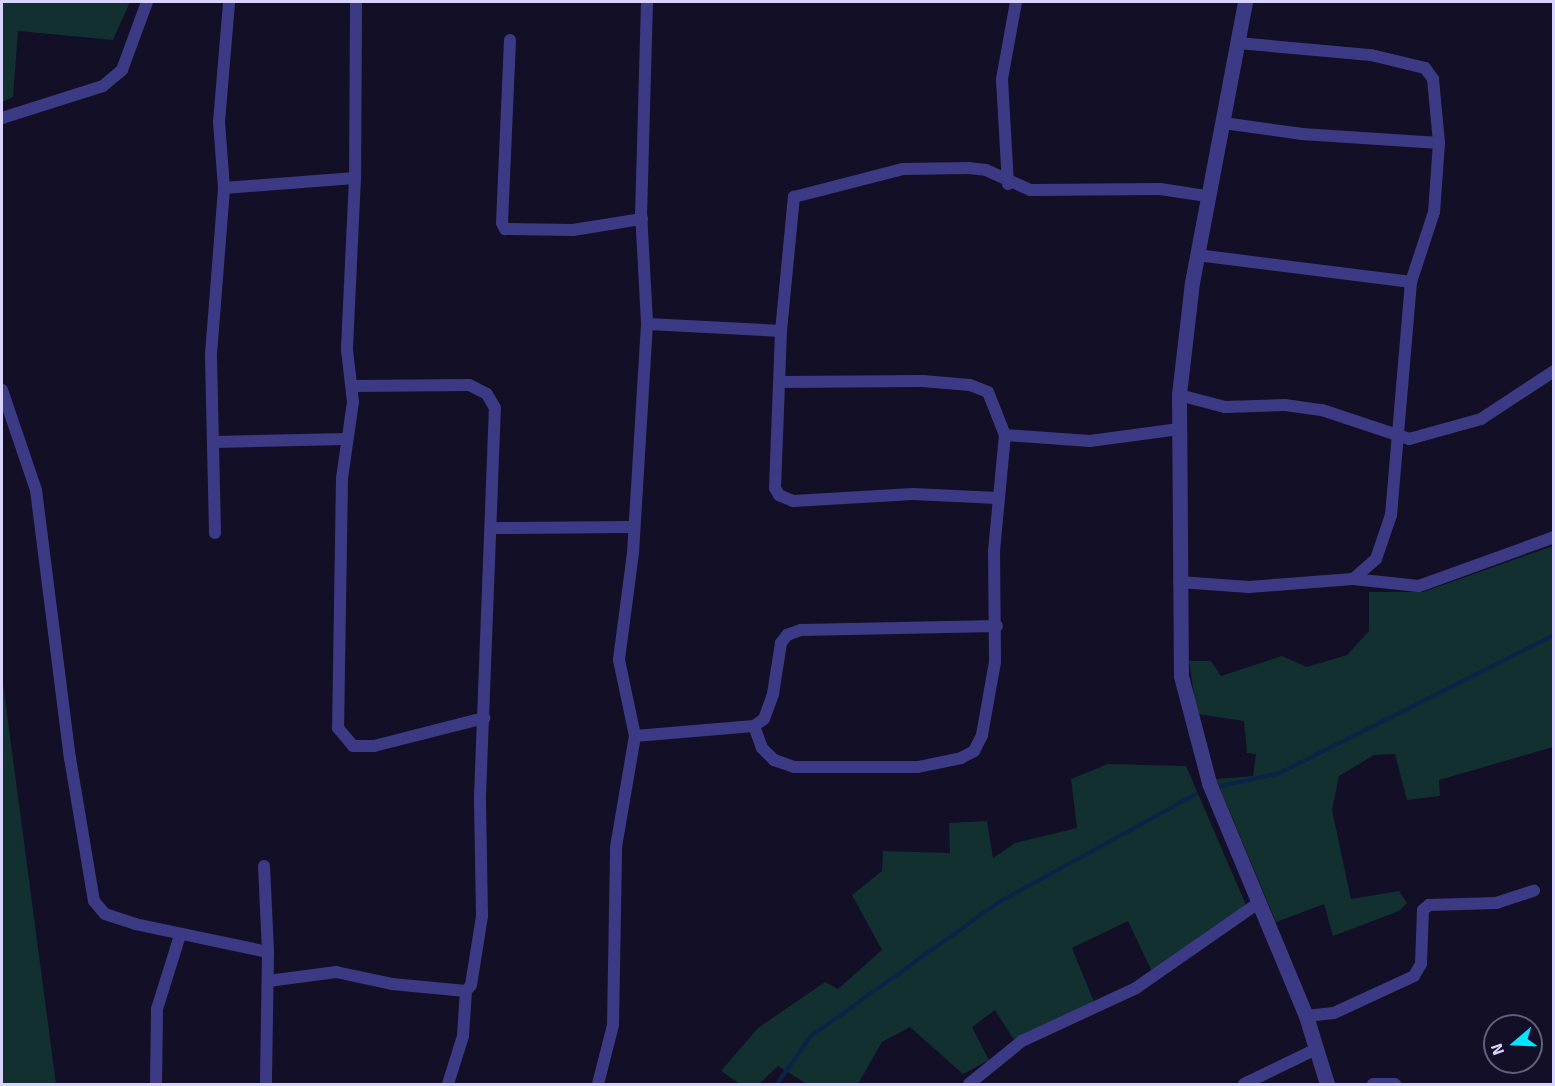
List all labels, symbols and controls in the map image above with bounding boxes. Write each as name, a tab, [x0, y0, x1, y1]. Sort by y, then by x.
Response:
north arrow	[1483, 1014, 1543, 1074]
text: N	[1487, 1041, 1509, 1058]

